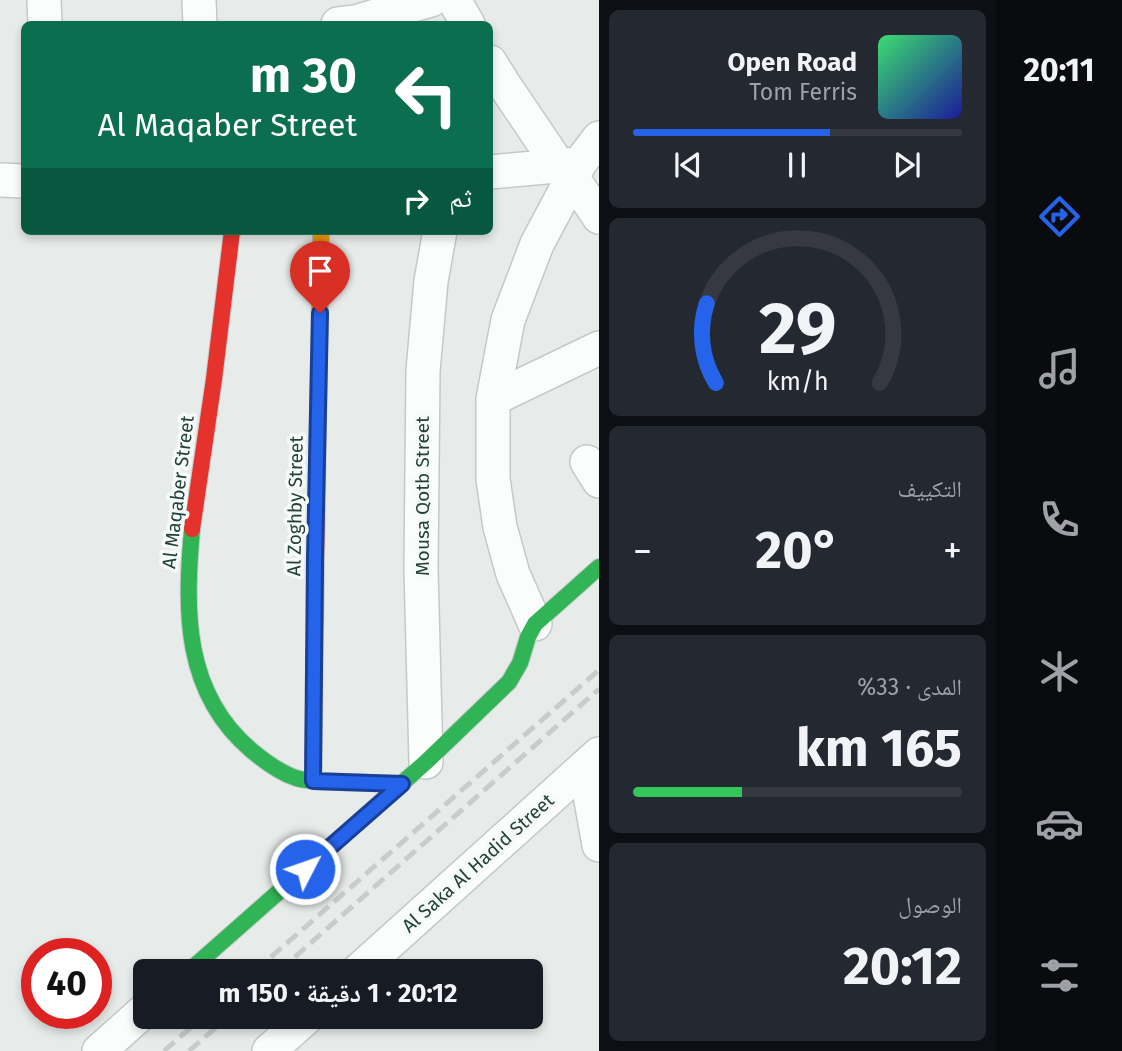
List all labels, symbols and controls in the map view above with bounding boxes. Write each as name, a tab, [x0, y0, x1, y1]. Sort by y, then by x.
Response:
text: 30 m	[250, 46, 357, 105]
text: Open Road	[728, 47, 857, 78]
icon: left	[381, 49, 472, 140]
text: 20:11	[1024, 51, 1095, 89]
text: Tom Ferris	[749, 78, 857, 106]
text: Al Maqaber Street	[98, 106, 357, 144]
icon: previous	[669, 146, 707, 184]
icon: pause	[778, 146, 816, 184]
icon: next	[888, 146, 926, 184]
icon: right	[397, 182, 435, 220]
text: ثم	[449, 183, 472, 214]
icon: directions	[1035, 192, 1084, 241]
pin	[290, 241, 350, 313]
icon: arrive	[301, 252, 339, 290]
text: 29	[759, 286, 836, 373]
icon: music	[1035, 344, 1084, 393]
text: km/h	[767, 367, 828, 397]
street label: Al Maqaber Street	[157, 414, 199, 570]
street label: Mousa Qotb Street	[411, 416, 434, 576]
street label: Al Zoghby Street	[282, 436, 308, 576]
text: التكييف	[897, 475, 962, 503]
icon: phone	[1035, 495, 1084, 544]
text: 20°	[755, 519, 840, 582]
text: −	[633, 528, 652, 574]
text: +	[943, 528, 962, 574]
icon: climate	[1035, 647, 1084, 696]
text: المدى · 33%	[857, 673, 962, 701]
text: 165 km	[796, 717, 962, 780]
street label: Al Saka Al Hadid Street	[397, 789, 559, 937]
icon: car	[1035, 799, 1084, 848]
position arrow	[268, 832, 342, 906]
text: الوصول	[898, 891, 962, 919]
text: 20:12	[843, 935, 962, 998]
speed limit sign: 40	[21, 938, 112, 1029]
icon: filters	[1035, 951, 1084, 1000]
text: 20:12 · 1 دقيقة · 150 m	[219, 978, 457, 1009]

